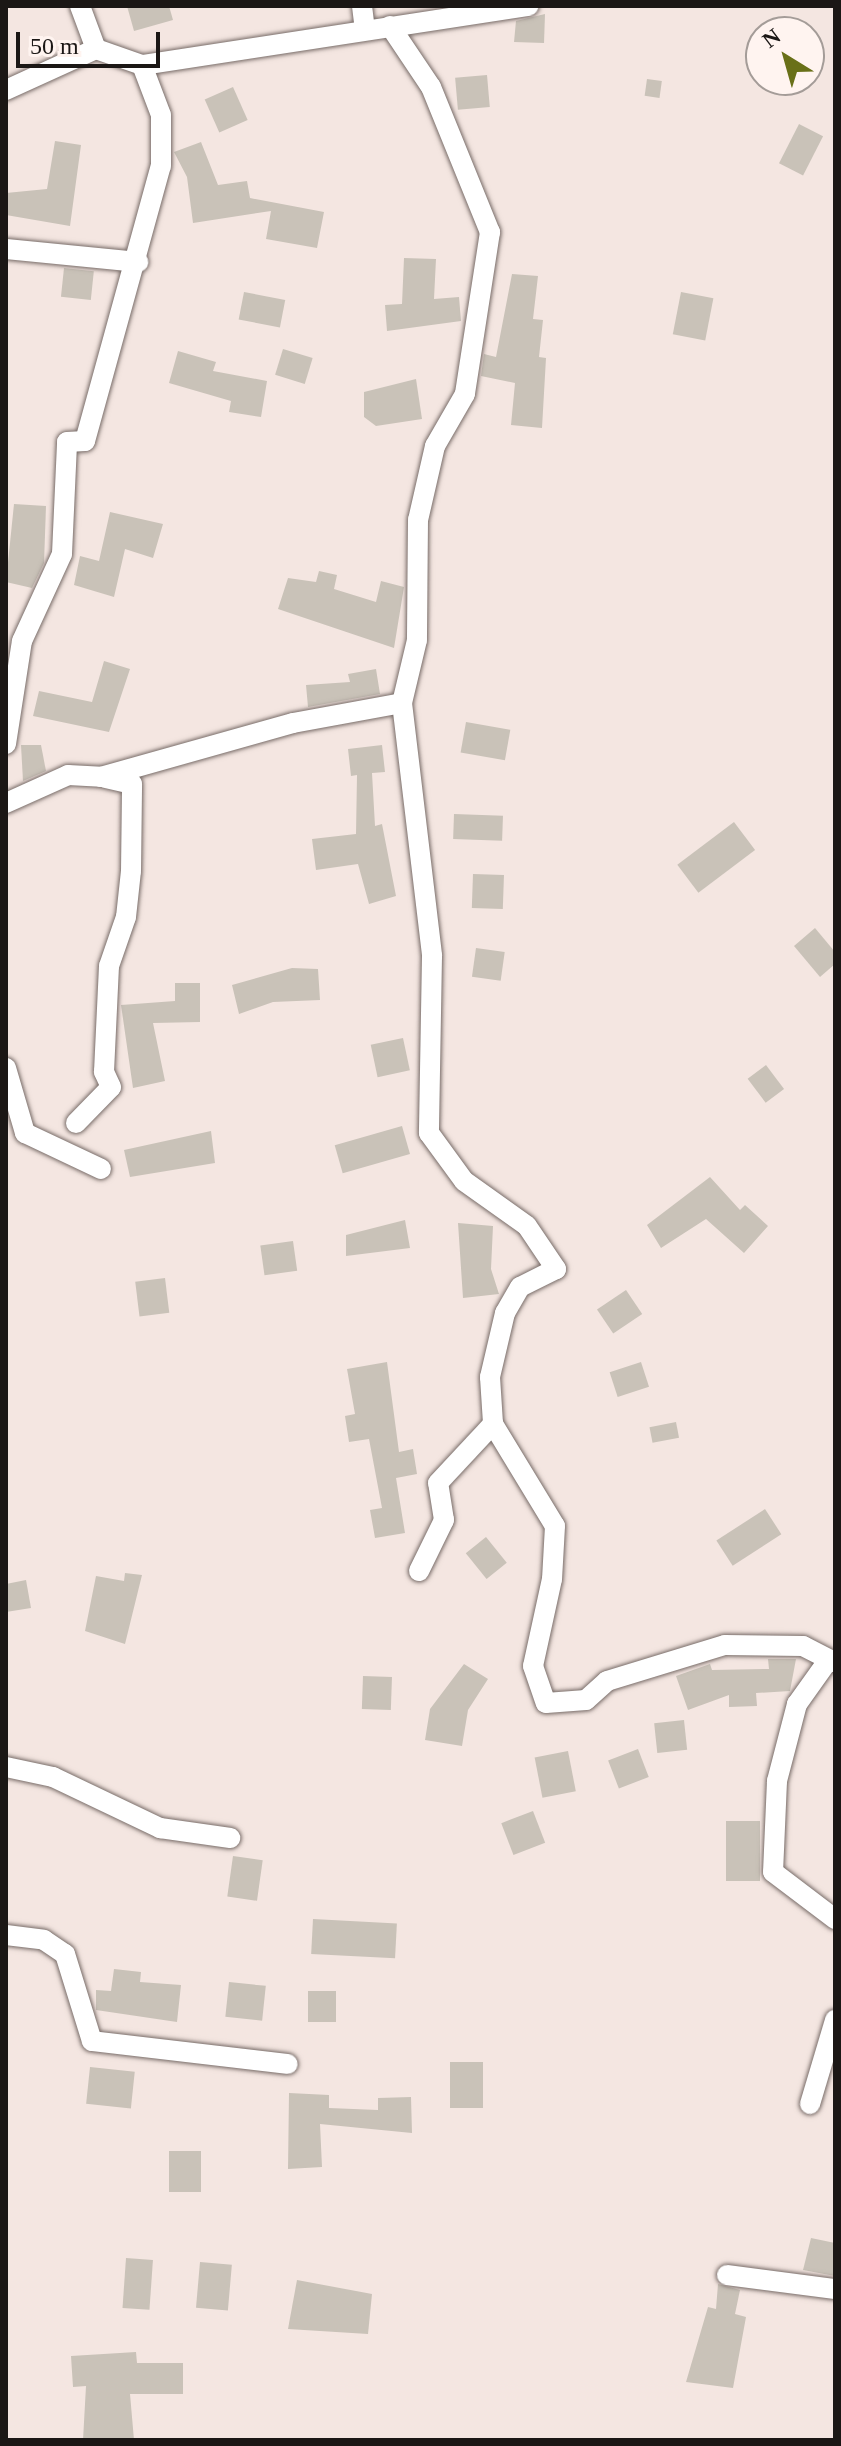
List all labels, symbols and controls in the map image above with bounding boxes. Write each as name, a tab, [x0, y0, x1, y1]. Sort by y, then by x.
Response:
scale bar	[20, 16, 164, 66]
north arrow	[745, 16, 825, 96]
text: N	[758, 23, 785, 53]
text: 50 m	[30, 33, 79, 59]

